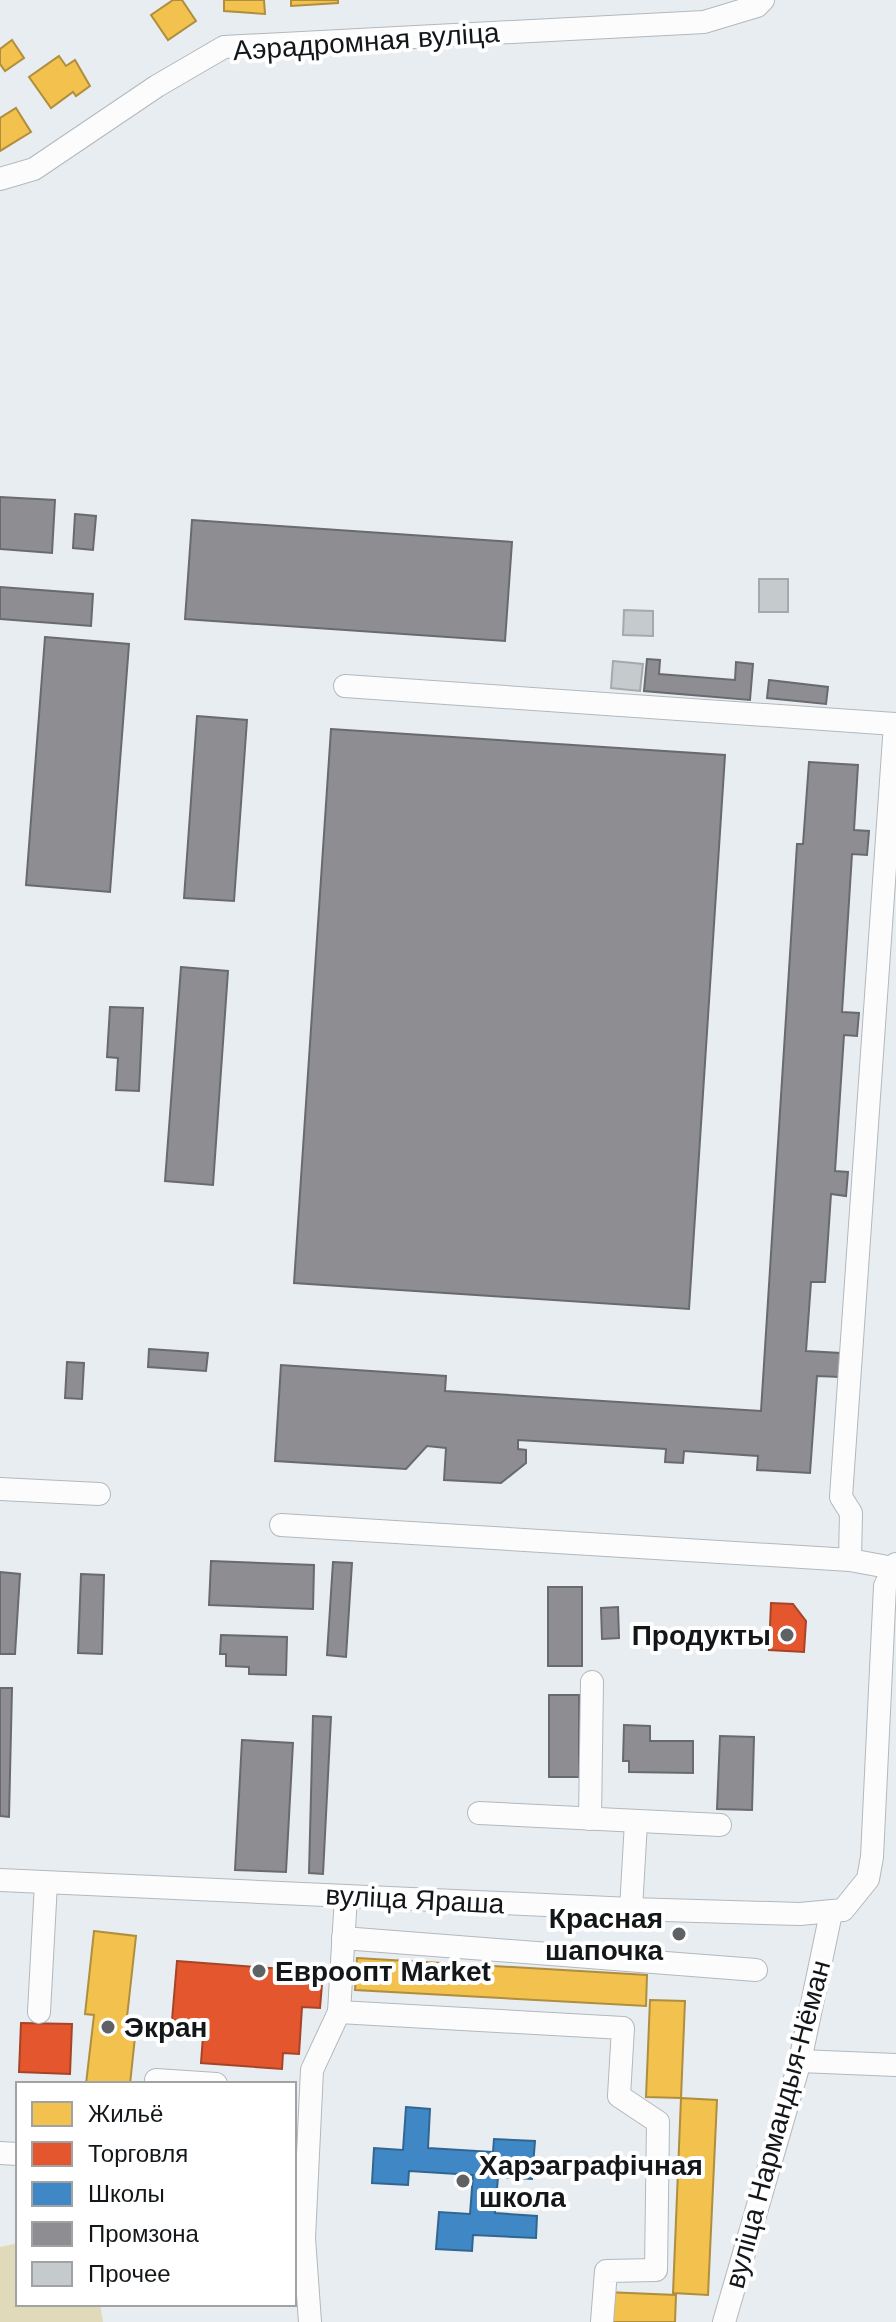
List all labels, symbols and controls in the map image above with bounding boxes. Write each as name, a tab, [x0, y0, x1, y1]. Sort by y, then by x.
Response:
street label: Аэрадромная вуліца	[232, 17, 501, 66]
place label: Продукты	[632, 1620, 771, 1651]
marker: Продукты	[778, 1626, 796, 1644]
street label: вуліца Яраша	[325, 1879, 506, 1920]
place label: Красная шапочка	[545, 1903, 663, 1966]
marker: Красная шапочка	[670, 1925, 688, 1943]
place label: Евроопт Market	[275, 1956, 491, 1987]
street label: вуліца Нармандыя-Нёман	[719, 1957, 836, 2292]
marker: Евроопт Market	[250, 1962, 268, 1980]
place label: Экран	[124, 2012, 208, 2043]
marker: Экран	[99, 2018, 117, 2036]
legend	[16, 2082, 296, 2306]
text: Жильё	[88, 2100, 163, 2127]
text: Торговля	[88, 2140, 188, 2167]
place label: Харэаграфічная школа	[479, 2150, 703, 2213]
marker: Харэаграфічная школа	[454, 2172, 472, 2190]
text: Школы	[88, 2180, 165, 2207]
text: Промзона	[88, 2220, 200, 2247]
text: Прочее	[88, 2260, 171, 2287]

